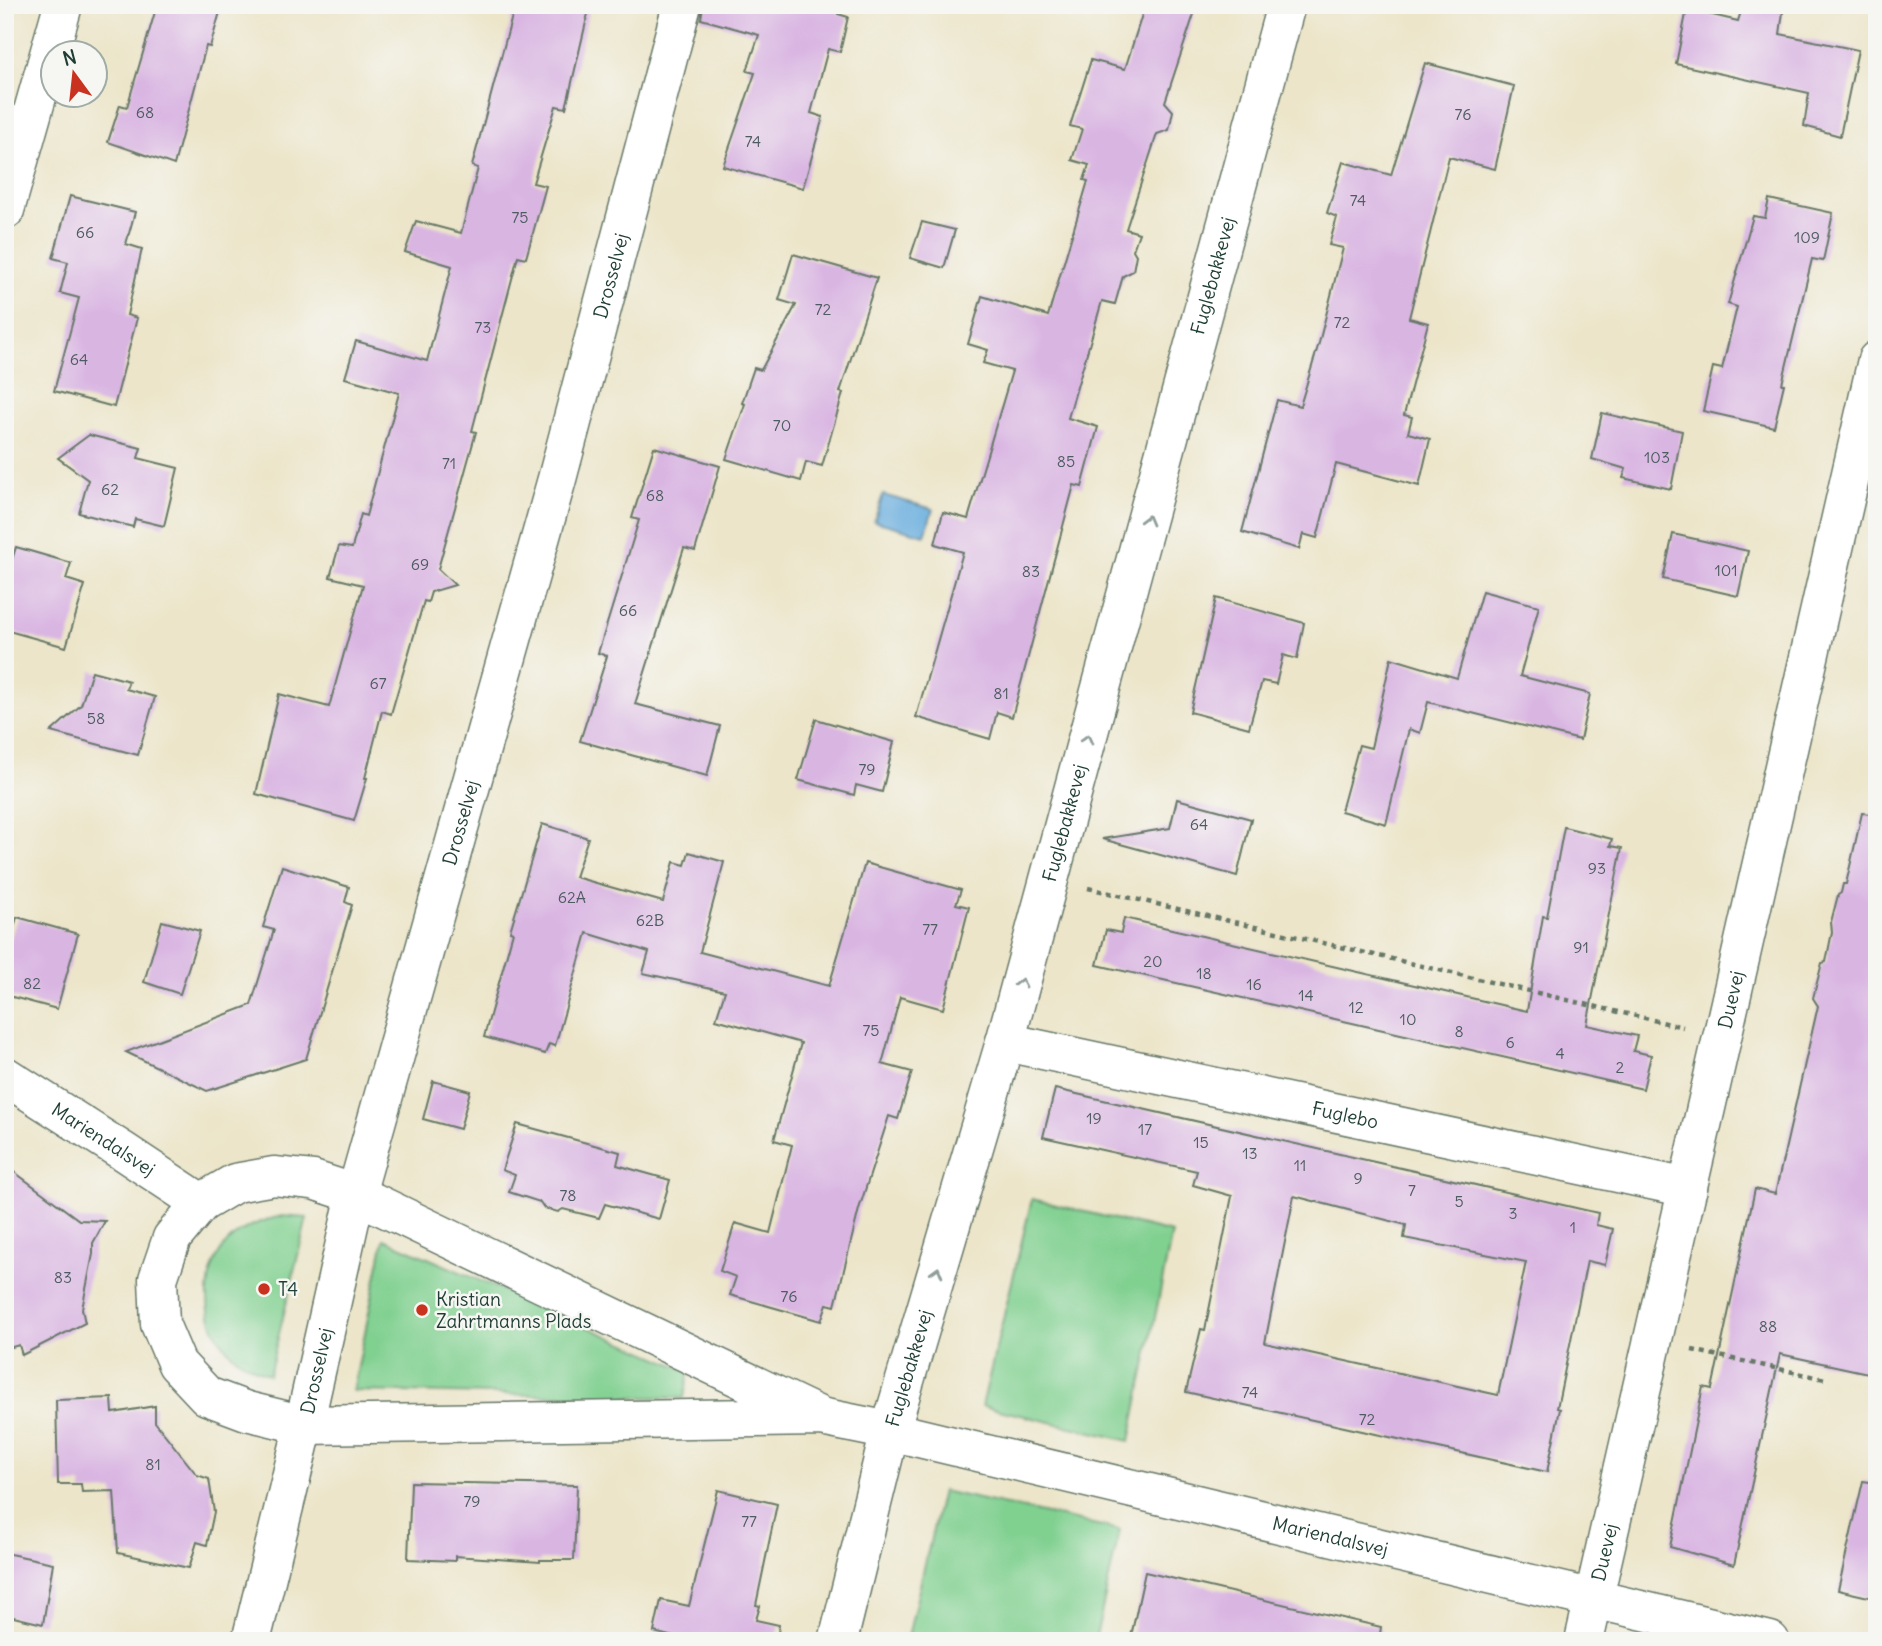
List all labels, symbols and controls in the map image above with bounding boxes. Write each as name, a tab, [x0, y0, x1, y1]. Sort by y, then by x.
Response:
north arrow	[38, 38, 108, 108]
text: N	[60, 44, 79, 71]
house number: 68	[136, 102, 154, 122]
house number: 76	[1455, 104, 1471, 124]
house number: 74	[745, 131, 761, 151]
house number: 74	[1350, 190, 1366, 210]
house number: 75	[511, 207, 529, 227]
street label: Fuglebakkevej	[1185, 214, 1240, 337]
house number: 66	[76, 222, 94, 242]
house number: 109	[1794, 227, 1820, 247]
street label: Drosselvej	[588, 231, 633, 321]
house number: 72	[815, 299, 832, 319]
house number: 72	[1334, 312, 1351, 332]
house number: 73	[475, 317, 491, 337]
house number: 64	[70, 349, 88, 369]
house number: 70	[773, 415, 791, 435]
house number: 103	[1644, 447, 1670, 467]
house number: 85	[1057, 451, 1075, 471]
house number: 71	[442, 453, 456, 473]
house number: 62	[101, 479, 119, 499]
house number: 68	[646, 485, 664, 505]
one-way arrow	[1139, 514, 1153, 526]
house number: 69	[411, 554, 429, 574]
house number: 101	[1714, 560, 1738, 580]
house number: 83	[1022, 561, 1040, 581]
house number: 66	[619, 600, 637, 620]
house number: 67	[369, 673, 387, 693]
house number: 81	[993, 683, 1009, 703]
house number: 58	[87, 708, 105, 728]
one-way arrow	[1079, 734, 1093, 746]
house number: 79	[858, 759, 876, 779]
street label: Fuglebakkevej	[1037, 761, 1092, 884]
street label: Drosselvej	[437, 777, 484, 868]
house number: 64	[1190, 814, 1208, 834]
house number: 93	[1588, 858, 1606, 878]
house number: 62A	[558, 887, 586, 907]
house number: 62B	[636, 910, 664, 930]
house number: 77	[922, 919, 938, 939]
house number: 91	[1573, 937, 1589, 957]
house number: 20	[1143, 951, 1163, 971]
house number: 18	[1196, 963, 1212, 983]
street label: Duevej	[1712, 968, 1749, 1031]
house number: 82	[23, 973, 41, 993]
house number: 16	[1246, 974, 1262, 994]
one-way arrow	[1013, 977, 1027, 989]
house number: 14	[1298, 985, 1314, 1005]
house number: 12	[1348, 997, 1364, 1017]
house number: 10	[1400, 1009, 1416, 1029]
house number: 75	[862, 1020, 880, 1040]
house number: 8	[1454, 1021, 1464, 1041]
house number: 6	[1505, 1032, 1515, 1052]
house number: 4	[1555, 1043, 1565, 1063]
house number: 2	[1616, 1057, 1625, 1077]
street label: Fuglebo	[1310, 1096, 1381, 1134]
street label: Mariendalsvej	[47, 1097, 160, 1181]
house number: 19	[1086, 1108, 1102, 1128]
house number: 17	[1138, 1119, 1152, 1139]
house number: 15	[1193, 1132, 1209, 1152]
house number: 13	[1242, 1143, 1258, 1163]
house number: 11	[1294, 1155, 1306, 1175]
house number: 9	[1353, 1168, 1363, 1188]
house number: 7	[1408, 1180, 1416, 1200]
house number: 78	[559, 1185, 577, 1205]
house number: 5	[1454, 1191, 1464, 1211]
house number: 3	[1508, 1203, 1518, 1223]
house number: 1	[1570, 1217, 1576, 1237]
one-way arrow	[929, 1266, 944, 1278]
house number: 83	[54, 1267, 72, 1287]
place label: T4	[278, 1277, 298, 1301]
marker: T4	[256, 1281, 272, 1297]
house number: 76	[781, 1286, 797, 1306]
place label: Kristian Zahrtmanns Plads	[436, 1287, 591, 1333]
marker: Kristian Zahrtmanns Plads	[414, 1302, 430, 1318]
street label: Fuglebakkevej	[880, 1307, 937, 1429]
house number: 88	[1759, 1316, 1777, 1336]
street label: Drosselvej	[295, 1326, 338, 1416]
house number: 74	[1242, 1382, 1258, 1402]
house number: 72	[1359, 1409, 1376, 1429]
house number: 81	[145, 1454, 161, 1474]
house number: 79	[463, 1491, 481, 1511]
house number: 77	[741, 1511, 757, 1531]
street label: Mariendalsvej	[1270, 1511, 1391, 1561]
street label: Duevej	[1586, 1521, 1623, 1583]

